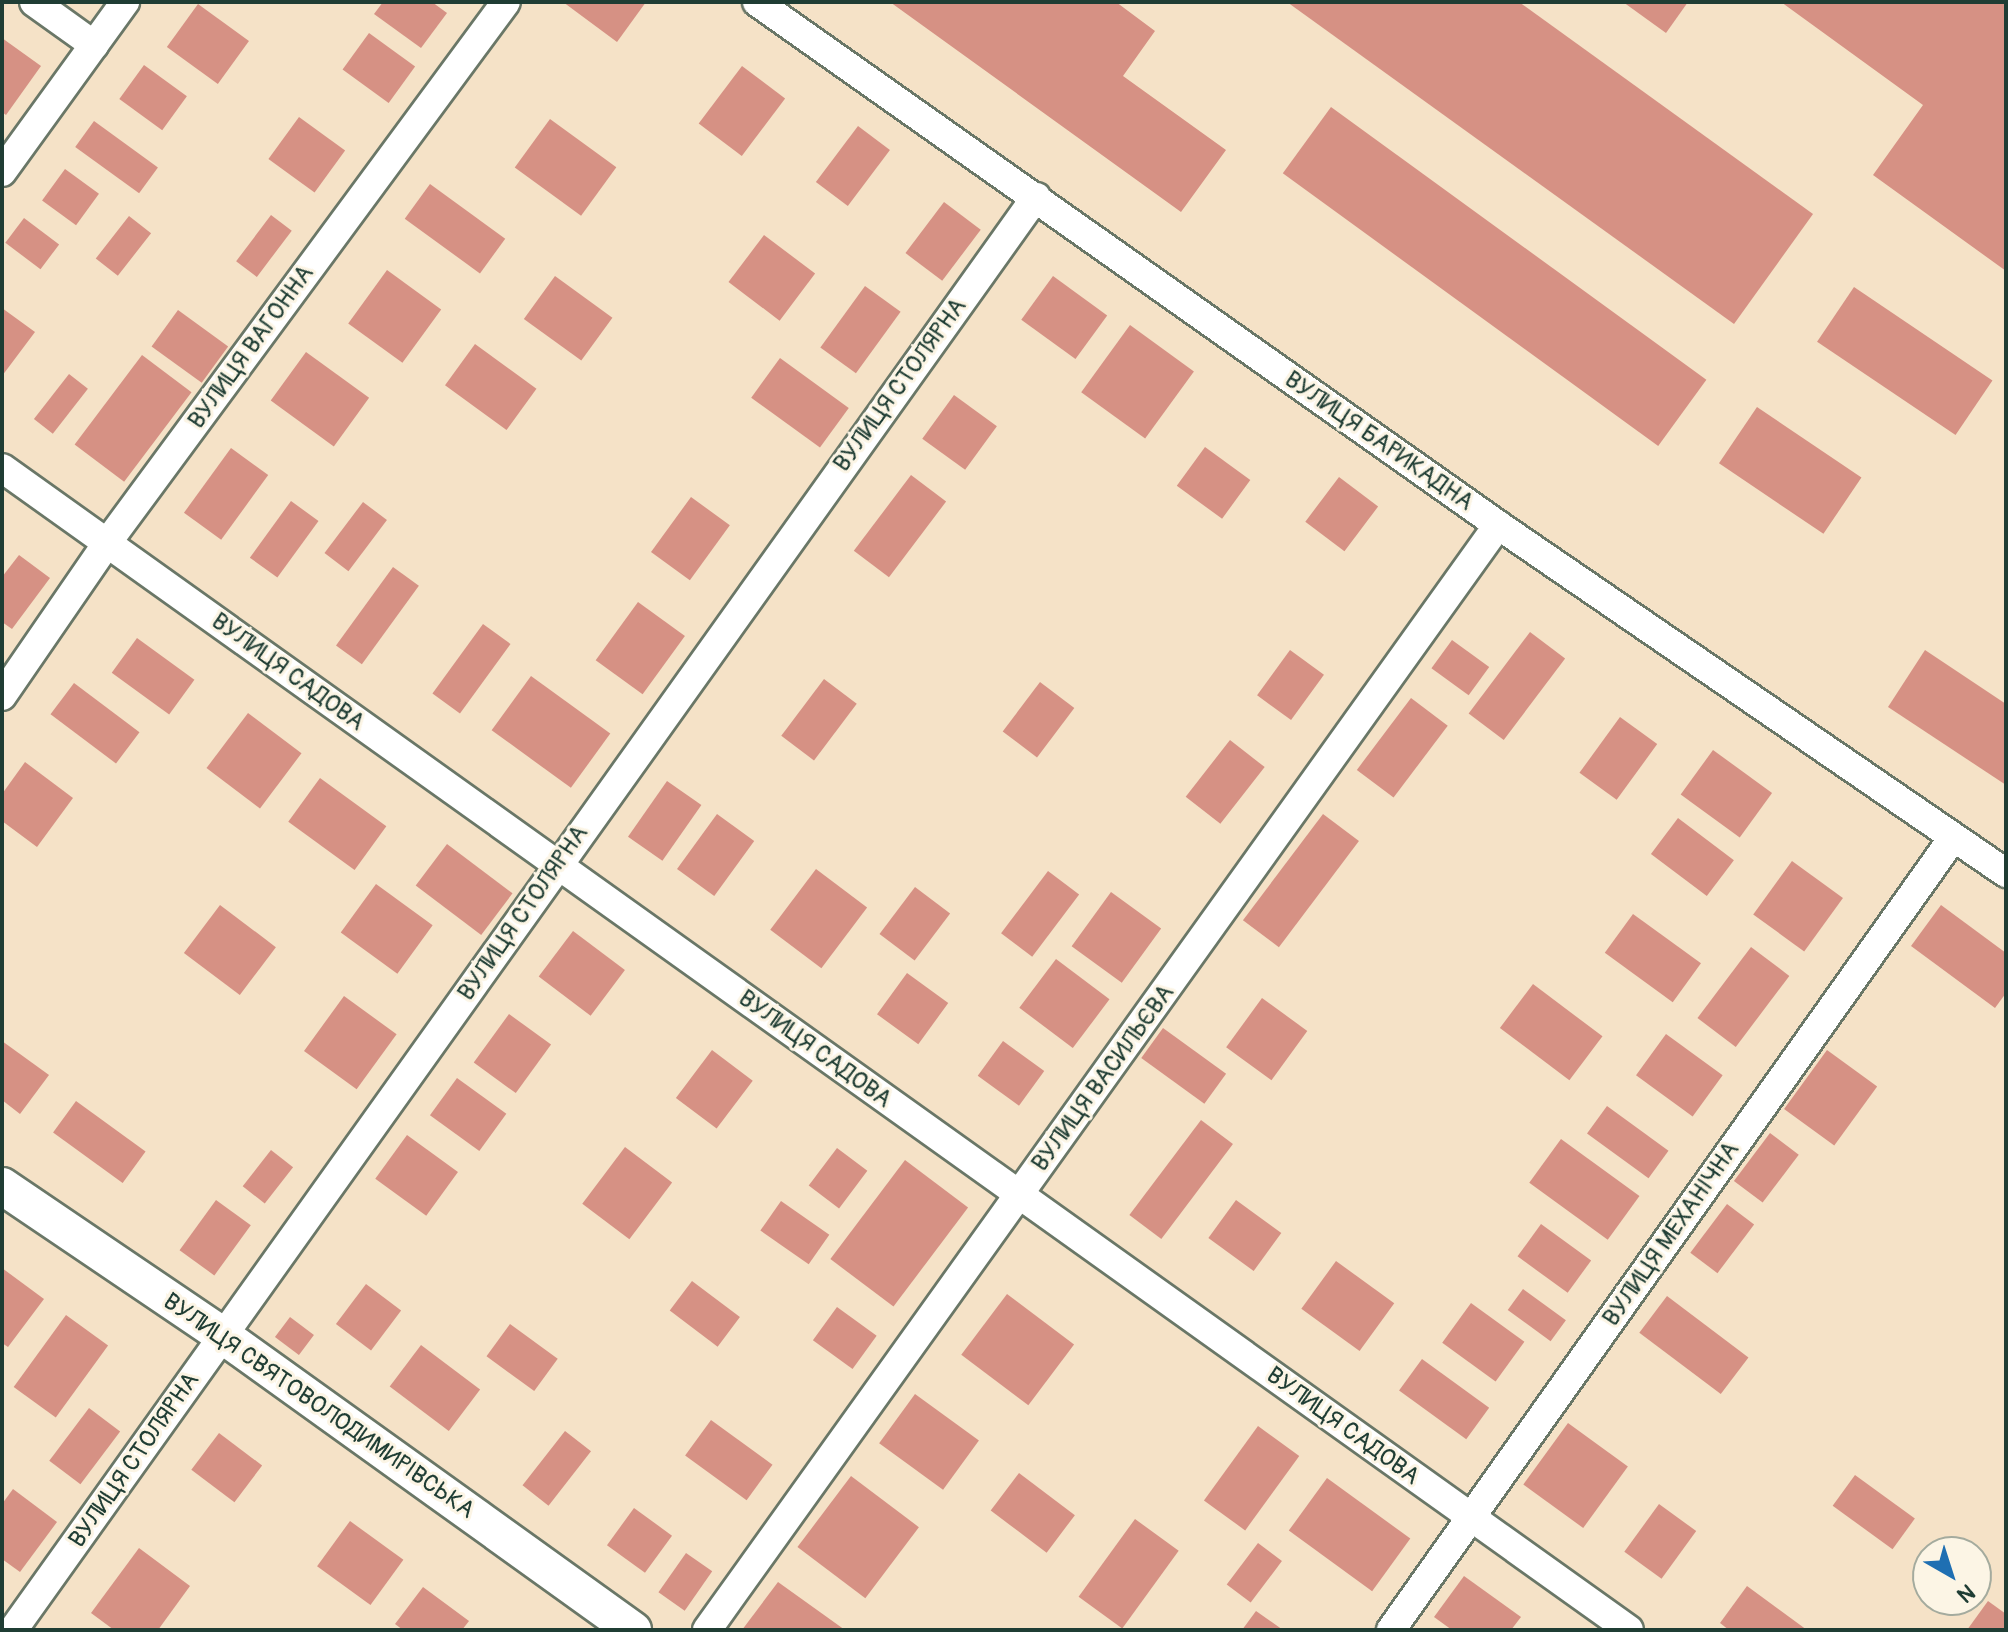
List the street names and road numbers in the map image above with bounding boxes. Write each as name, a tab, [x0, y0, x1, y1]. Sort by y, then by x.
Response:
street label: ВУЛИЦЯ ВАГОННА	[182, 260, 320, 434]
street label: ВУЛИЦЯ СТОЛЯРНА	[827, 293, 973, 477]
street label: ВУЛИЦЯ БАРИКАДНА	[1279, 365, 1479, 517]
street label: ВУЛИЦЯ САДОВА	[206, 607, 370, 737]
street label: ВУЛИЦЯ СТОЛЯРНА	[452, 820, 594, 1006]
street label: ВУЛИЦЯ ВАСИЛЬЄВА	[1026, 979, 1180, 1177]
street label: ВУЛИЦЯ САДОВА	[733, 984, 897, 1114]
street label: ВУЛИЦЯ МЕХАНІЧНА	[1597, 1136, 1745, 1332]
street label: ВУЛИЦЯ СВЯТОВОЛОДИМИРІВСЬКА	[158, 1287, 480, 1525]
street label: ВУЛИЦЯ САДОВА	[1261, 1361, 1425, 1491]
street label: ВУЛИЦЯ СТОЛЯРНА	[63, 1367, 205, 1553]

